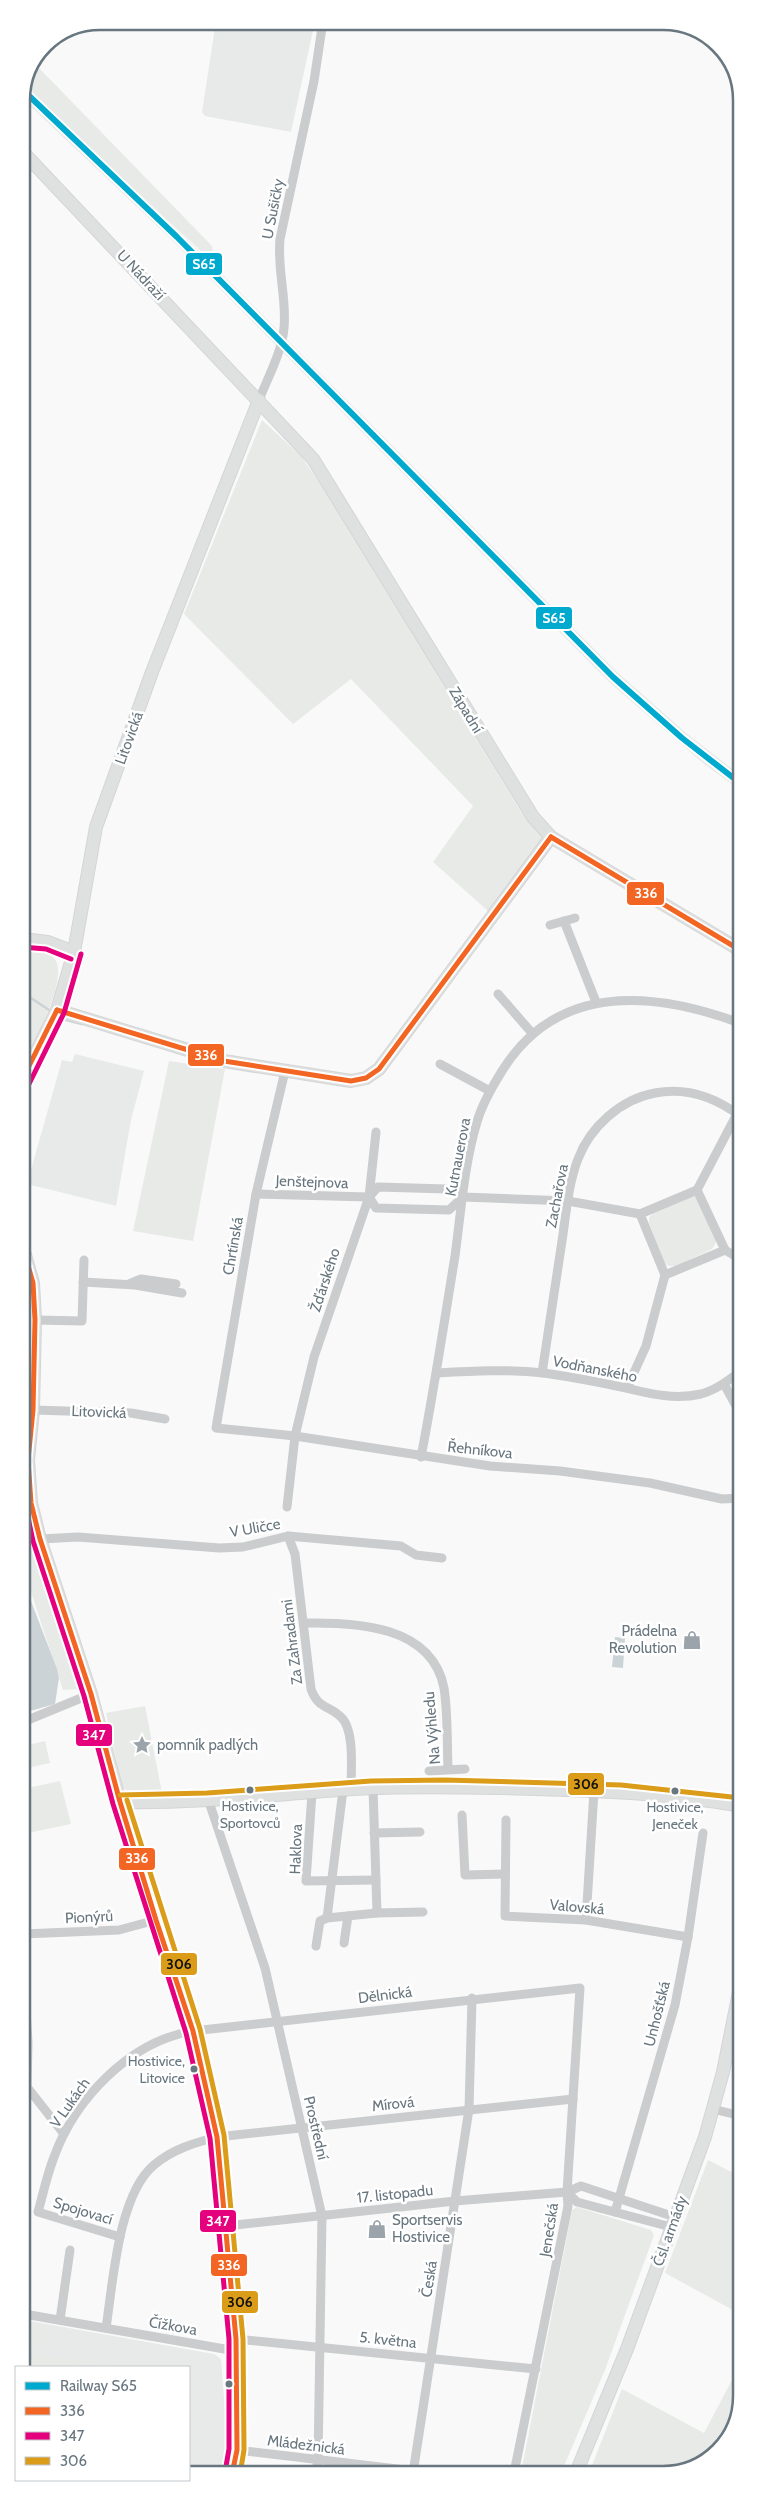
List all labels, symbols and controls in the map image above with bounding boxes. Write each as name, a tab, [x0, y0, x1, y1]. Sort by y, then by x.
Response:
street label: U Sušičky	[258, 177, 288, 241]
street label: U Nádraží	[113, 246, 169, 304]
line badge: S65	[185, 252, 223, 276]
text: S65	[192, 255, 216, 273]
line badge: S65	[535, 606, 573, 630]
text: S65	[542, 609, 566, 627]
street label: Západní	[445, 684, 487, 736]
street label: Litovická	[111, 708, 147, 767]
line badge: 336	[626, 881, 665, 906]
text: 336	[635, 884, 658, 902]
line badge: 336	[187, 1043, 225, 1067]
text: 336	[195, 1046, 218, 1064]
street label: Kutnauerova	[442, 1116, 475, 1198]
street label: Zachařova	[542, 1162, 572, 1230]
street label: Jenštejnova	[274, 1172, 349, 1192]
street label: Chrtínská	[219, 1215, 247, 1277]
street label: Žďárského	[305, 1245, 344, 1314]
street label: Vodňanského	[551, 1352, 639, 1386]
street label: Litovická	[71, 1402, 128, 1422]
street label: Řehníkova	[447, 1437, 514, 1462]
street label: V Uličce	[228, 1515, 282, 1541]
street label: Za Zahradami	[278, 1598, 306, 1686]
place label: Prádelna Revolution	[609, 1622, 678, 1657]
shop icon: Prádelna Revolution	[681, 1629, 703, 1651]
street label: Na Výhledu	[420, 1691, 444, 1765]
line badge: 347	[75, 1723, 113, 1747]
text: 347	[82, 1726, 107, 1744]
place icon: pomník padlých	[131, 1734, 153, 1756]
place label: pomník padlých	[157, 1736, 258, 1754]
line badge: 306	[567, 1772, 605, 1796]
text: 306	[573, 1775, 599, 1793]
marker: Hostivice, Sportovců	[245, 1785, 255, 1795]
marker: Hostivice, Jeneček	[670, 1786, 680, 1796]
place label: Hostivice, Sportovců	[220, 1797, 280, 1832]
place label: Hostivice, Jeneček	[646, 1798, 704, 1833]
street label: Haklova	[286, 1823, 306, 1875]
line badge: 336	[118, 1847, 156, 1871]
text: 336	[126, 1849, 149, 1867]
street label: Valovská	[549, 1896, 606, 1918]
street label: Pionýrů	[64, 1907, 114, 1927]
line badge: 306	[160, 1952, 198, 1976]
text: 306	[166, 1955, 192, 1973]
street label: Unhošťská	[640, 1979, 674, 2049]
street label: Dělnická	[357, 1983, 414, 2007]
place label: Hostivice, Litovice	[128, 2052, 185, 2087]
marker: Hostivice, Litovice	[189, 2064, 199, 2074]
street label: V Lukách	[46, 2075, 94, 2131]
street label: Mírová	[371, 2093, 416, 2115]
street label: Prostřední	[300, 2094, 332, 2162]
street label: 17. listopadu	[356, 2181, 434, 2207]
street label: Spojovací	[51, 2193, 115, 2229]
street label: Čsl. armády	[648, 2193, 691, 2269]
street label: Jenečská	[536, 2201, 562, 2259]
line badge: 347	[199, 2209, 237, 2233]
place label: Sportservis Hostivice	[392, 2211, 462, 2246]
text: 347	[206, 2212, 231, 2230]
shop icon: Sportservis Hostivice	[366, 2218, 388, 2240]
line badge: 336	[210, 2253, 248, 2277]
text: 336	[218, 2256, 241, 2274]
street label: Česká	[416, 2258, 441, 2299]
line badge: 306	[221, 2290, 259, 2314]
text: 306	[227, 2293, 253, 2311]
street label: Čížkova	[148, 2312, 199, 2339]
street label: 5. května	[359, 2328, 418, 2352]
legend	[15, 2366, 190, 2481]
text: Railway S65	[60, 2377, 137, 2395]
unlabelled marker	[224, 2379, 234, 2389]
text: 336	[60, 2402, 85, 2420]
text: 347	[60, 2427, 85, 2445]
street label: Mládežnická	[266, 2431, 347, 2459]
text: 306	[60, 2452, 87, 2470]

